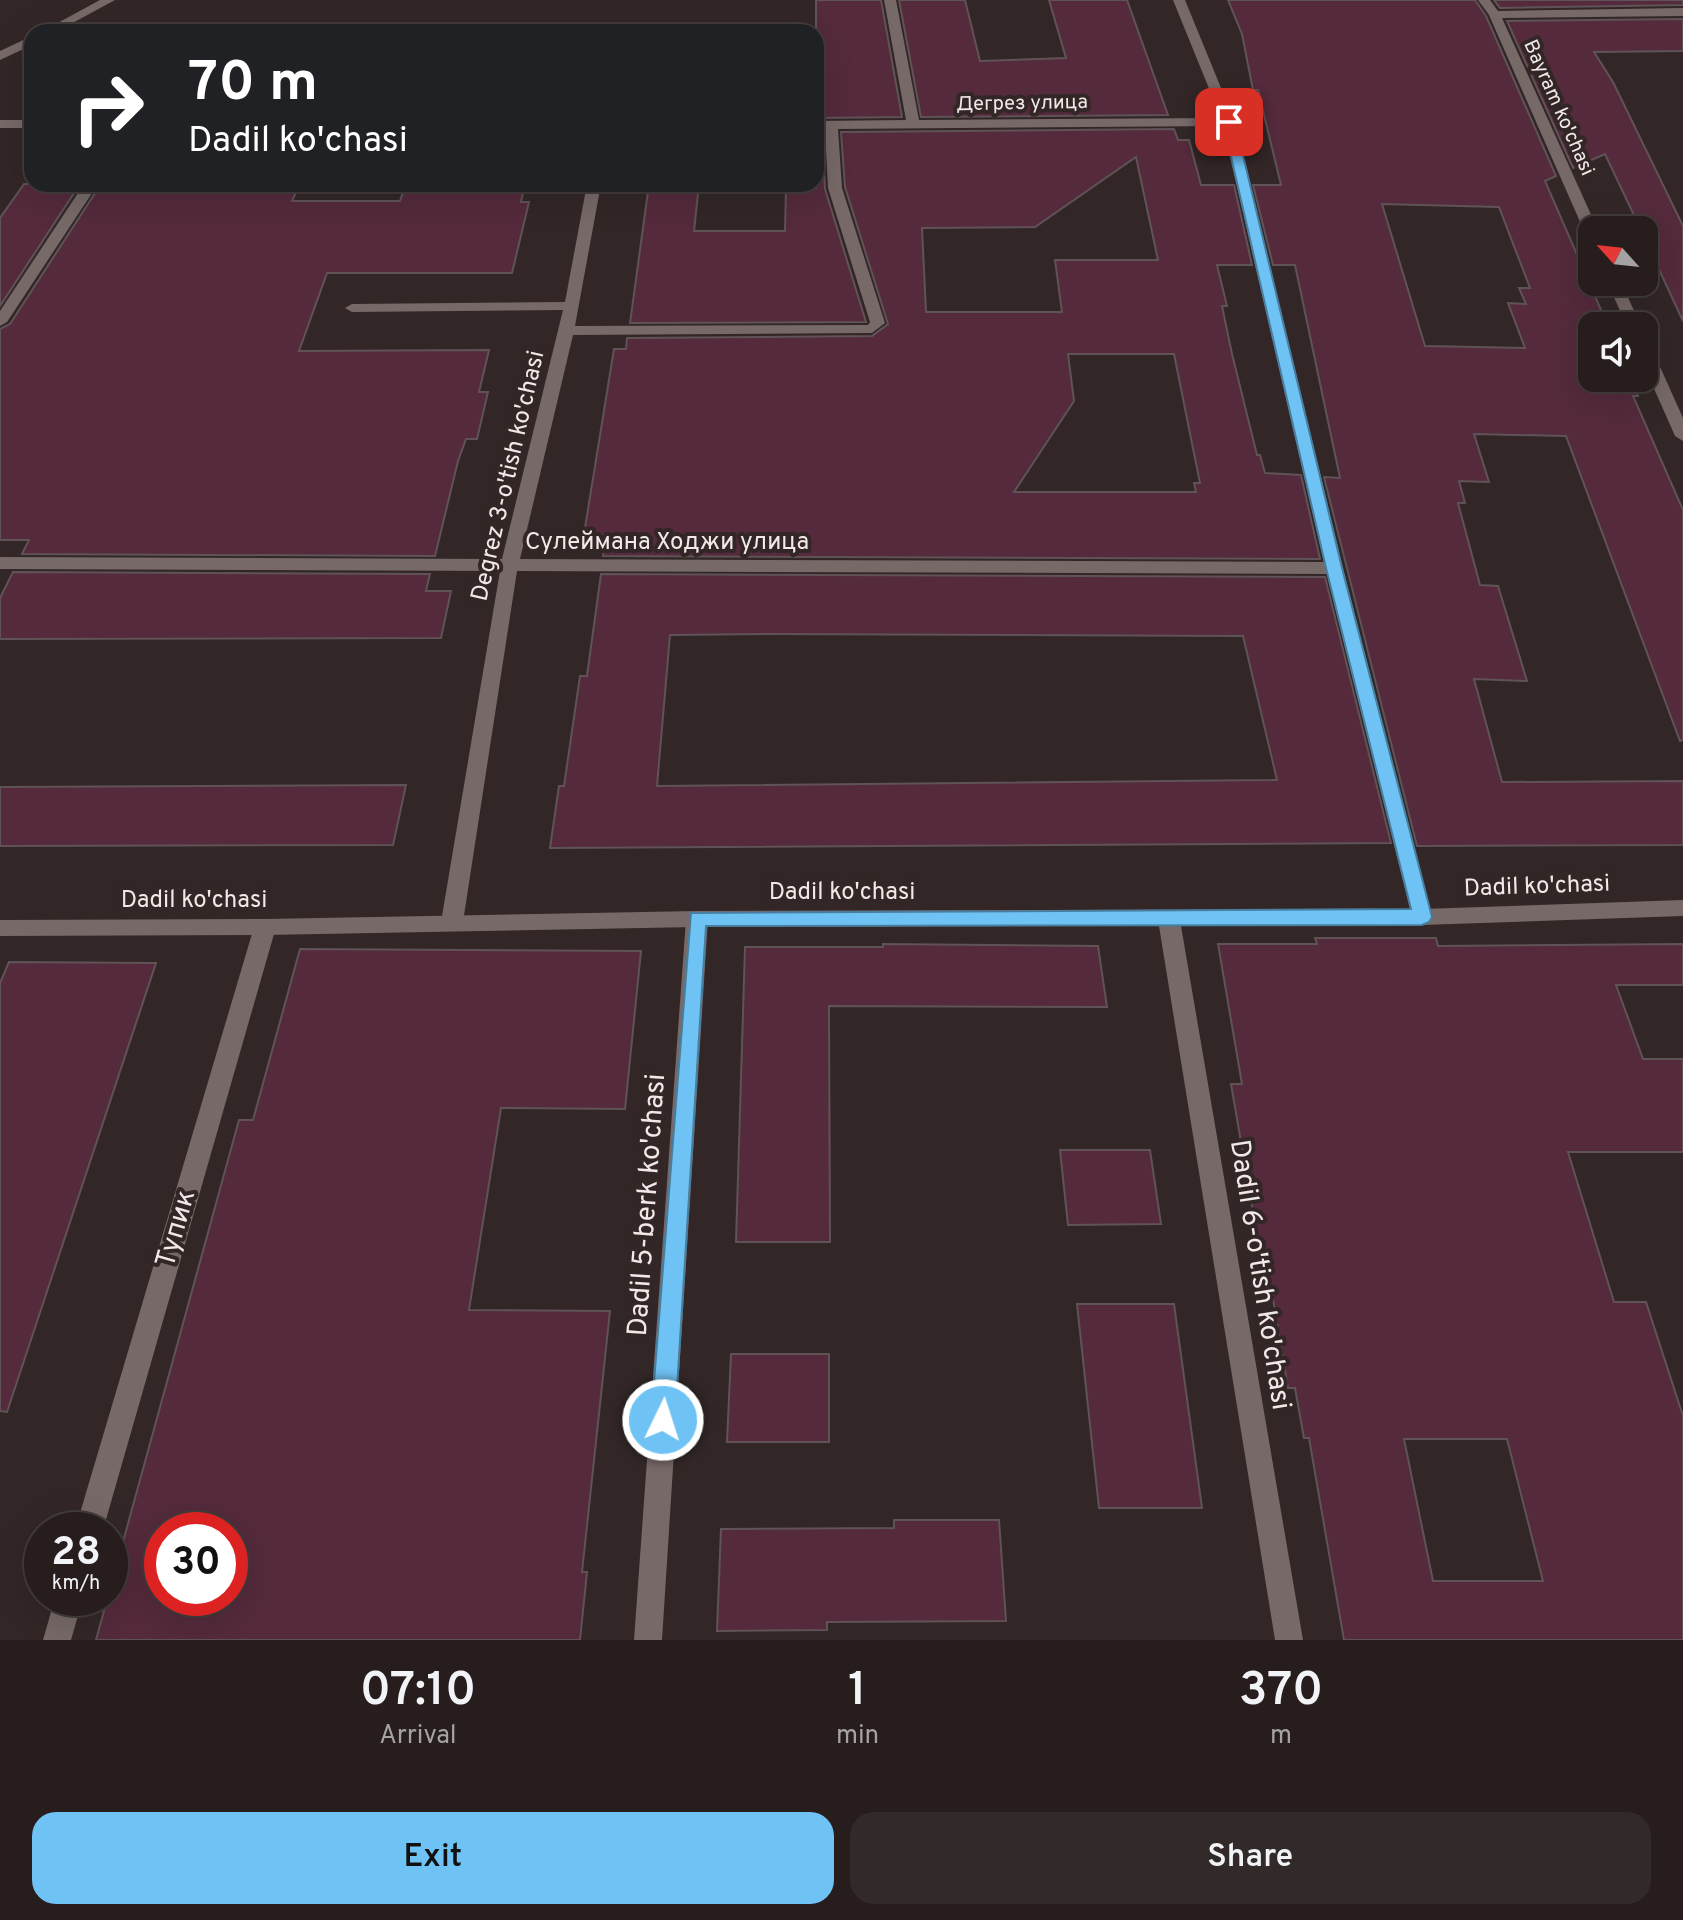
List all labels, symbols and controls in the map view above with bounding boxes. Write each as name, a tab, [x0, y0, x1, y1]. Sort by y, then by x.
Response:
street label: Bayram ko'chasi	[1516, 36, 1600, 180]
text: 70 m	[188, 50, 318, 120]
icon: right	[56, 56, 160, 160]
pin	[1195, 88, 1263, 156]
street label: Дегрез улица	[956, 90, 1088, 118]
icon: arrive	[1207, 100, 1251, 144]
text: Dadil ko'chasi	[188, 119, 408, 165]
north arrow	[1578, 216, 1658, 296]
map controls	[1578, 216, 1658, 392]
button: sound	[1578, 312, 1658, 392]
street label: Degrez 3-o'tish ko'chasi	[466, 348, 552, 604]
street label: Сулеймана Ходжи улица	[525, 528, 809, 558]
street label: Dadil ko'chasi	[1463, 869, 1611, 905]
street label: Dadil ko'chasi	[769, 878, 915, 908]
street label: Dadil ko'chasi	[121, 886, 267, 916]
street label: Dadil 5-berk ko'chasi	[621, 1072, 675, 1338]
street label: Dadil 6-o'tish ko'chasi	[1220, 1137, 1298, 1413]
street label: Тупик	[149, 1186, 205, 1272]
position arrow	[621, 1378, 705, 1462]
speed limit sign: 30	[144, 1512, 248, 1616]
text: 28	[51, 1529, 101, 1579]
text: km/h	[52, 1571, 100, 1597]
text: 07:10	[360, 1662, 476, 1722]
text: 1	[848, 1662, 867, 1722]
text: 370	[1239, 1662, 1323, 1722]
text: Arrival	[379, 1720, 457, 1753]
text: min	[836, 1720, 879, 1753]
text: m	[1270, 1720, 1292, 1753]
button: Exit	[32, 1812, 834, 1904]
button: Share	[850, 1812, 1651, 1904]

